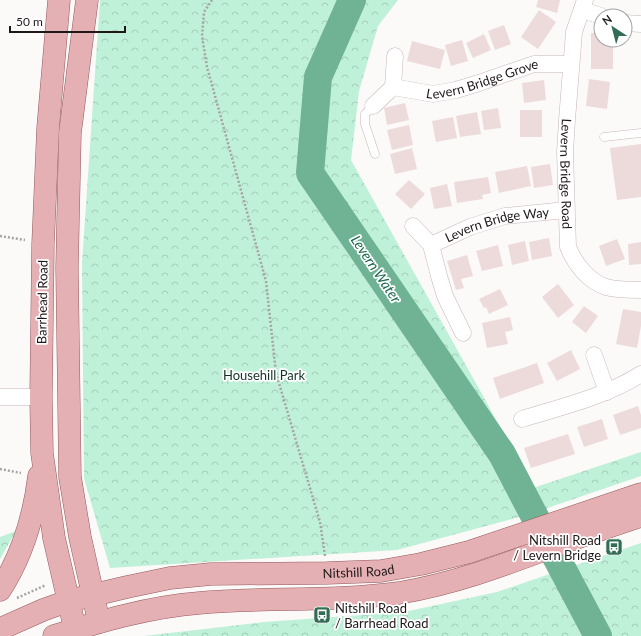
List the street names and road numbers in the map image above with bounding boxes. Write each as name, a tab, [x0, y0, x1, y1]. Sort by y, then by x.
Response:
street label: Levern Bridge Grove	[425, 56, 538, 102]
street label: Levern Bridge Road	[557, 118, 575, 229]
street label: Levern Bridge Way	[442, 204, 550, 245]
street label: Barrhead Road	[33, 260, 51, 344]
street label: Nitshill Road	[322, 561, 396, 581]

